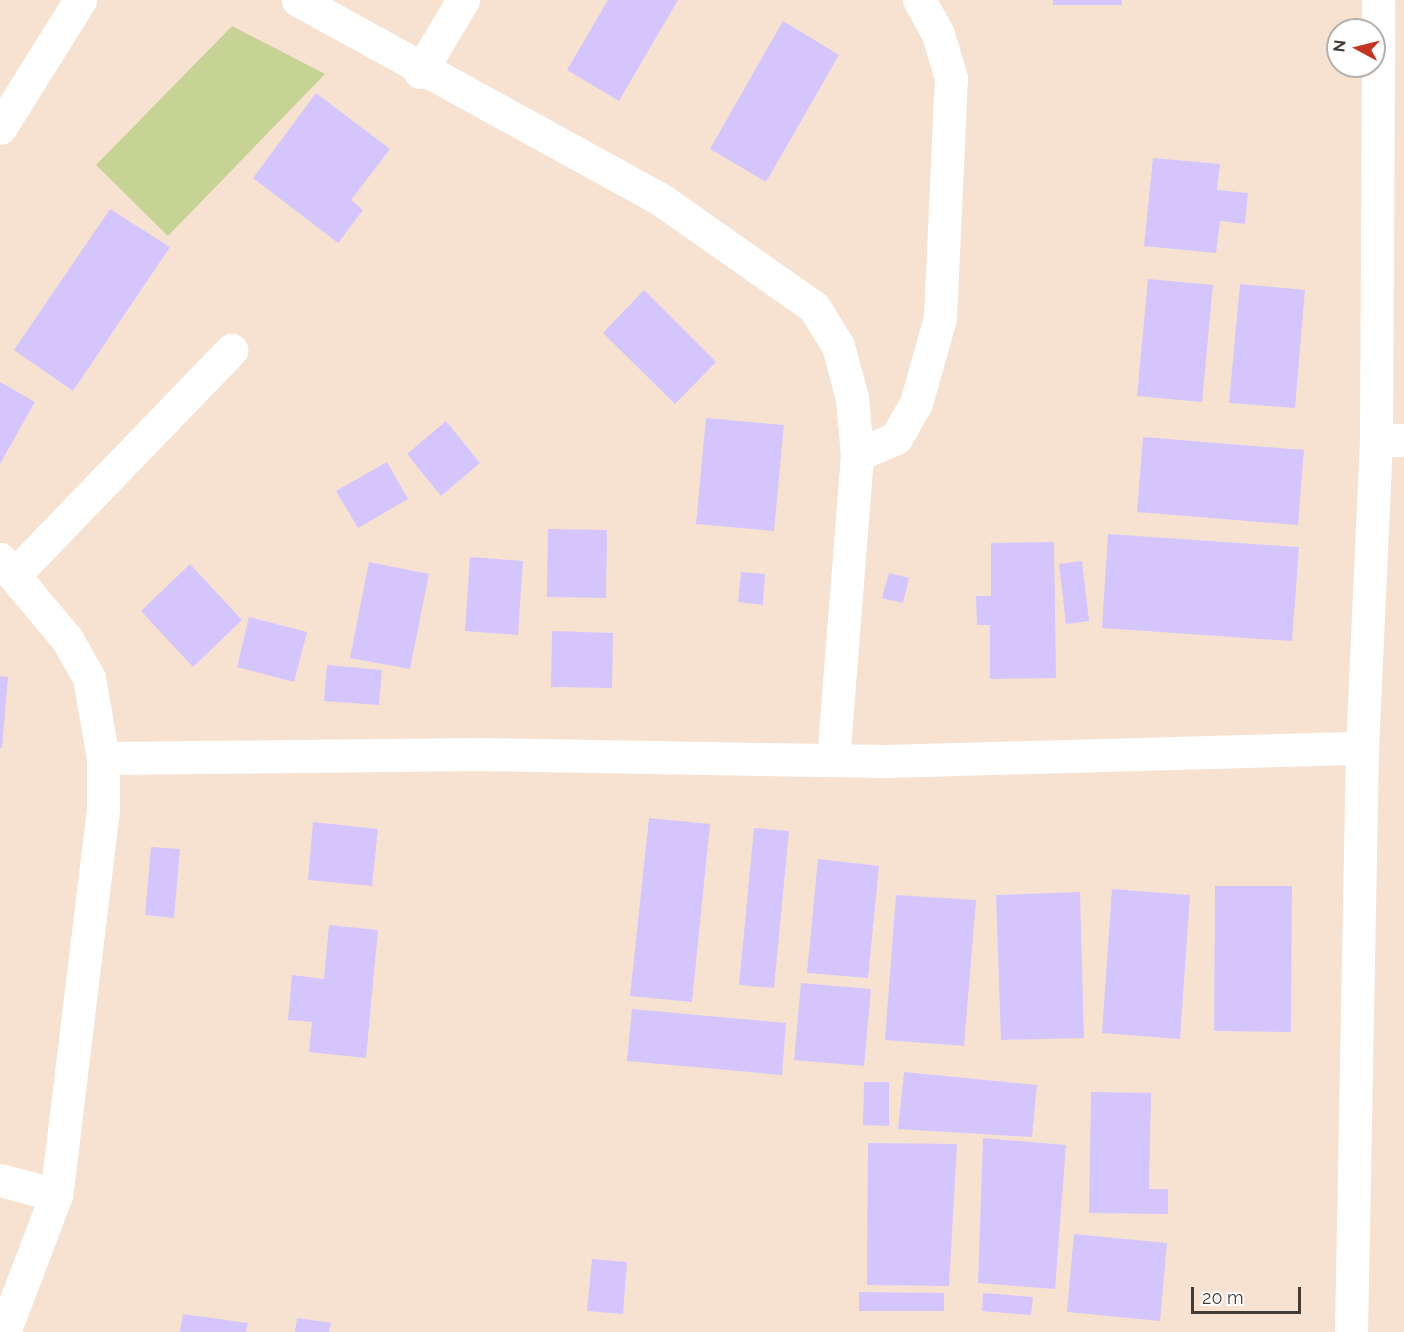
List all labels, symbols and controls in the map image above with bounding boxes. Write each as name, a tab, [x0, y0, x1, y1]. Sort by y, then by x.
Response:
north arrow	[1326, 18, 1386, 78]
text: N	[1329, 39, 1350, 53]
scale bar	[1194, 1275, 1304, 1313]
text: 20 m	[1202, 1287, 1244, 1308]

